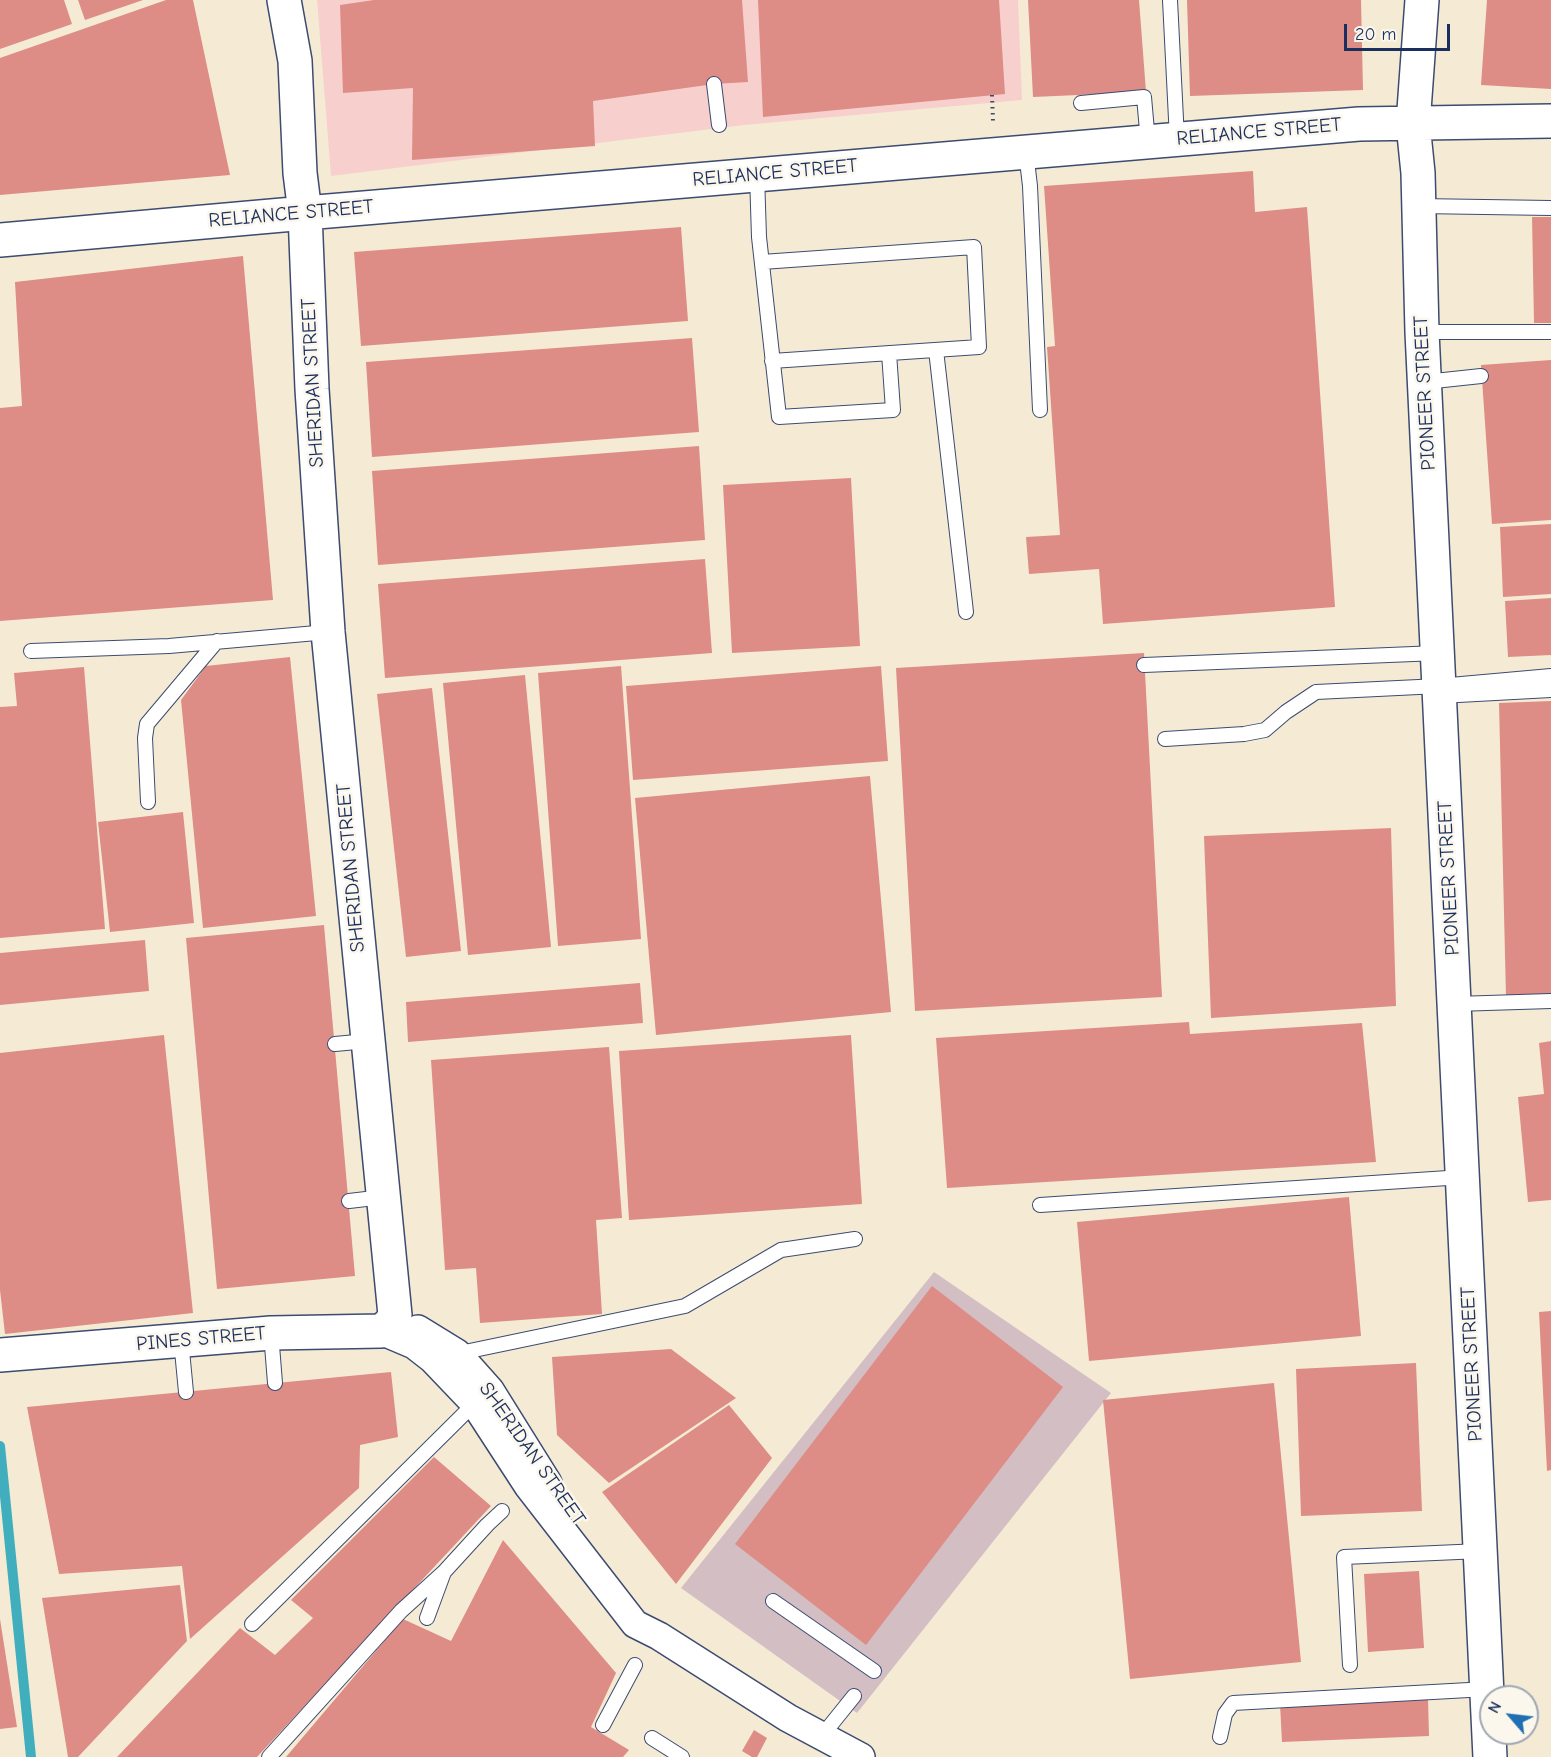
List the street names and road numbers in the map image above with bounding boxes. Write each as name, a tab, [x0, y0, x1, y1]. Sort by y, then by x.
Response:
street label: RELIANCE STREET	[1175, 113, 1343, 151]
street label: RELIANCE STREET	[691, 154, 859, 192]
street label: RELIANCE STREET	[207, 195, 375, 233]
street label: SHERIDAN STREET	[297, 298, 329, 468]
street label: PIONEER STREET	[1409, 315, 1441, 471]
street label: SHERIDAN STREET	[332, 783, 370, 953]
street label: PIONEER STREET	[1433, 800, 1465, 956]
street label: PIONEER STREET	[1456, 1286, 1488, 1442]
street label: PINES STREET	[135, 1321, 267, 1357]
street label: SHERIDAN STREET	[474, 1378, 590, 1530]

